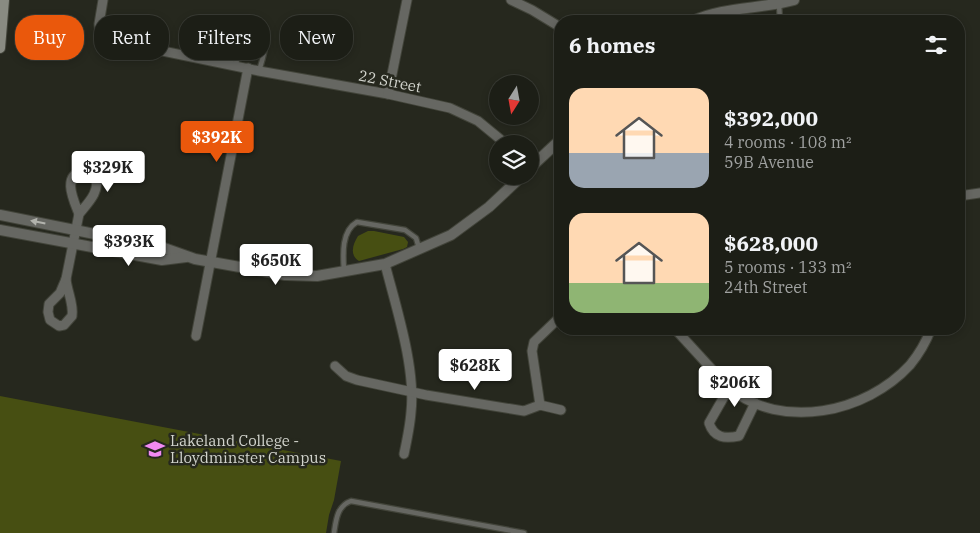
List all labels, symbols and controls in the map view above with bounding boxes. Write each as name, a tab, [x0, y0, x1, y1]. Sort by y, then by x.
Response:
chip: Buy	[15, 15, 84, 60]
chip: Rent	[94, 15, 169, 60]
chip: Filters	[179, 15, 270, 60]
chip: New	[280, 15, 353, 60]
text: 6 homes	[569, 31, 655, 59]
icon: filters	[922, 31, 950, 59]
street label: 22 Street	[357, 66, 423, 96]
north arrow	[489, 75, 539, 125]
map controls	[489, 75, 539, 185]
text: $392,000	[724, 104, 818, 132]
icon: home	[609, 108, 669, 168]
pin: $392K	[182, 120, 252, 163]
text: $392K	[192, 127, 242, 147]
text: 4 rooms · 108 m²	[724, 132, 852, 152]
button: layers	[489, 135, 539, 185]
pin: $329K	[73, 150, 143, 193]
text: 59B Avenue	[724, 152, 814, 172]
text: $329K	[83, 157, 133, 177]
one-way arrow	[29, 217, 45, 225]
pin: $393K	[94, 224, 164, 267]
text: $628,000	[724, 229, 818, 257]
text: $393K	[104, 231, 154, 251]
icon: home	[609, 233, 669, 293]
pin: $650K	[241, 244, 311, 286]
text: $650K	[251, 250, 301, 270]
text: 5 rooms · 133 m²	[724, 257, 852, 277]
text: 24th Street	[724, 277, 808, 297]
pin: $628K	[440, 348, 510, 391]
text: $628K	[450, 355, 500, 375]
pin: $206K	[700, 366, 770, 408]
text: $206K	[710, 372, 760, 392]
place label: Lakeland College - Lloydminster Campus	[170, 431, 326, 467]
school or university icon: Lakeland College - Lloydminster Campus	[144, 438, 166, 460]

